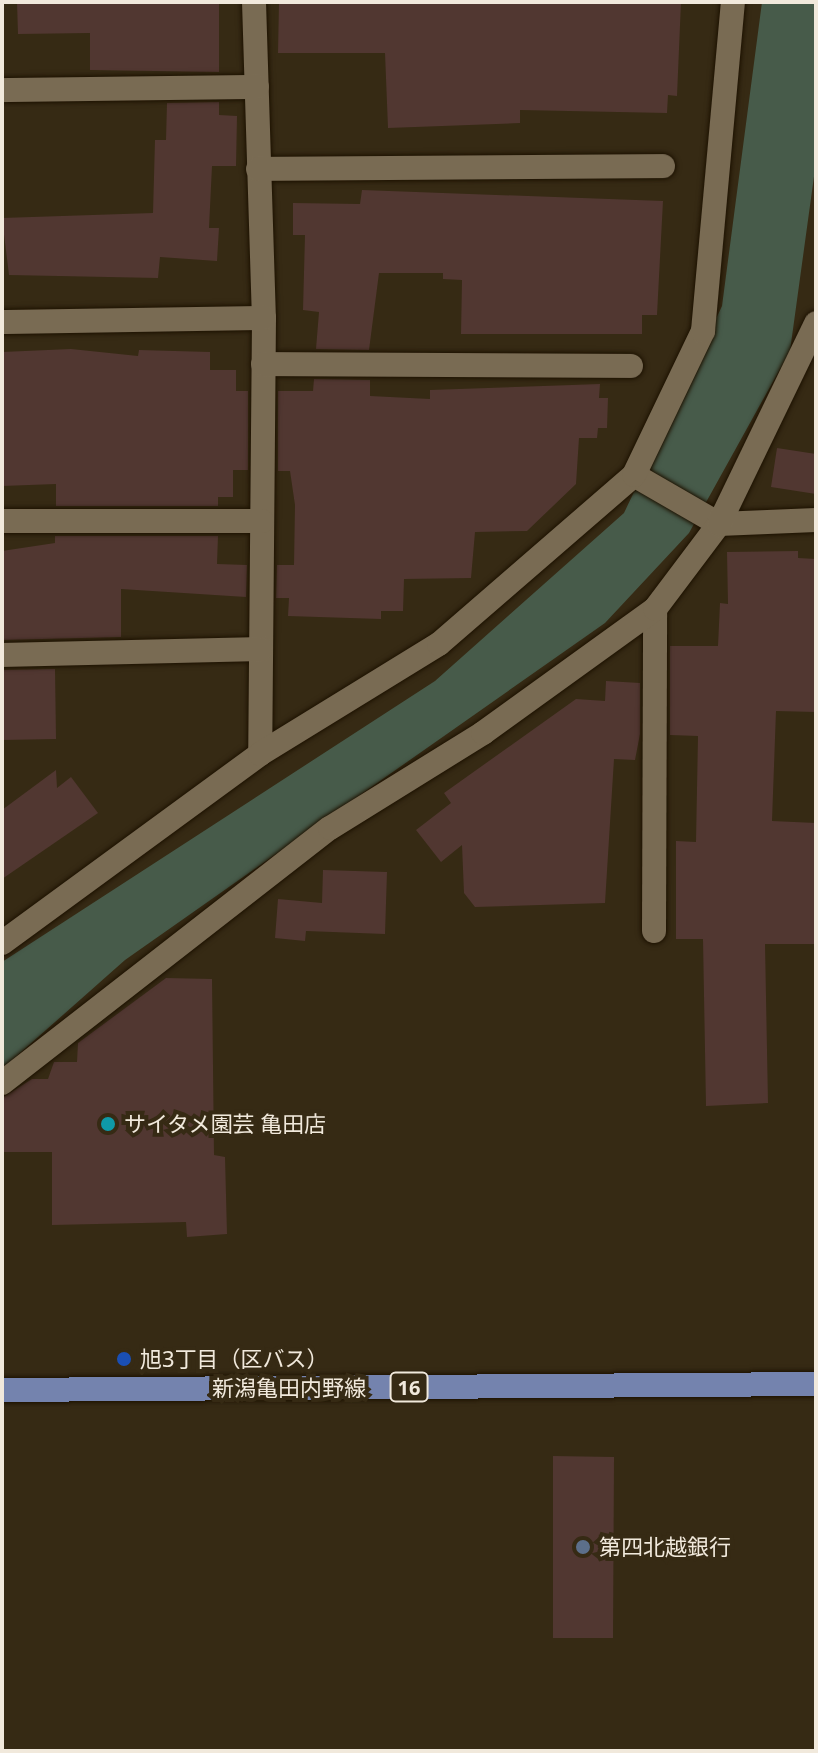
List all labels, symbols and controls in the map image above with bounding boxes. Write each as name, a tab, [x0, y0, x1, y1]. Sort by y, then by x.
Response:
place label: サイタメ園芸 亀田店	[124, 1111, 328, 1137]
marker: サイタメ園芸 亀田店	[99, 1115, 117, 1133]
place label: 旭3丁目（区バス）	[140, 1346, 329, 1372]
marker: 旭3丁目（区バス）	[115, 1350, 133, 1368]
road number: 16	[389, 1371, 429, 1403]
street label: 新潟亀田内野線	[212, 1375, 366, 1401]
place label: 第四北越銀行	[599, 1534, 731, 1560]
marker: 第四北越銀行	[574, 1538, 592, 1556]

